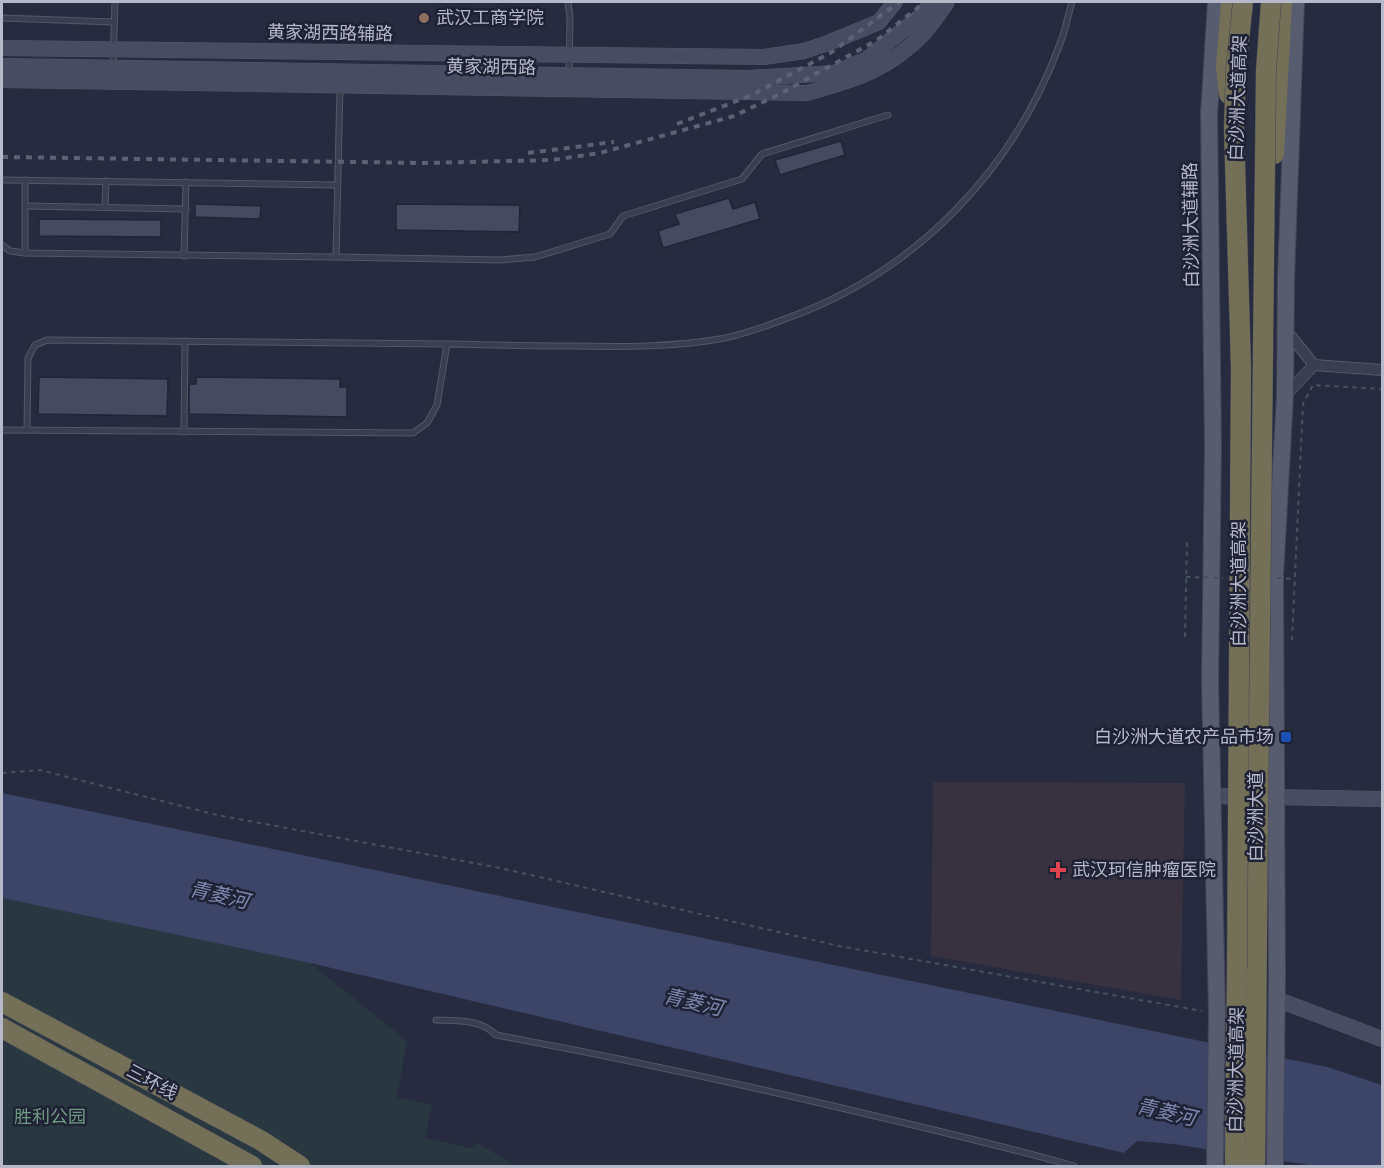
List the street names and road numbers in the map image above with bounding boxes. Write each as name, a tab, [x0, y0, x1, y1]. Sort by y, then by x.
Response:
street label: 黄家湖西路辅路	[267, 19, 393, 45]
street label: 白沙洲大道高架	[1223, 35, 1251, 161]
street label: 黄家湖西路	[446, 53, 536, 79]
street label: 白沙洲大道辅路	[1177, 162, 1203, 288]
street label: 白沙洲大道高架	[1226, 521, 1250, 647]
street label: 白沙洲大道	[1243, 772, 1267, 862]
street label: 白沙洲大道高架	[1222, 1007, 1248, 1133]
street label: 三环线	[123, 1058, 182, 1104]

